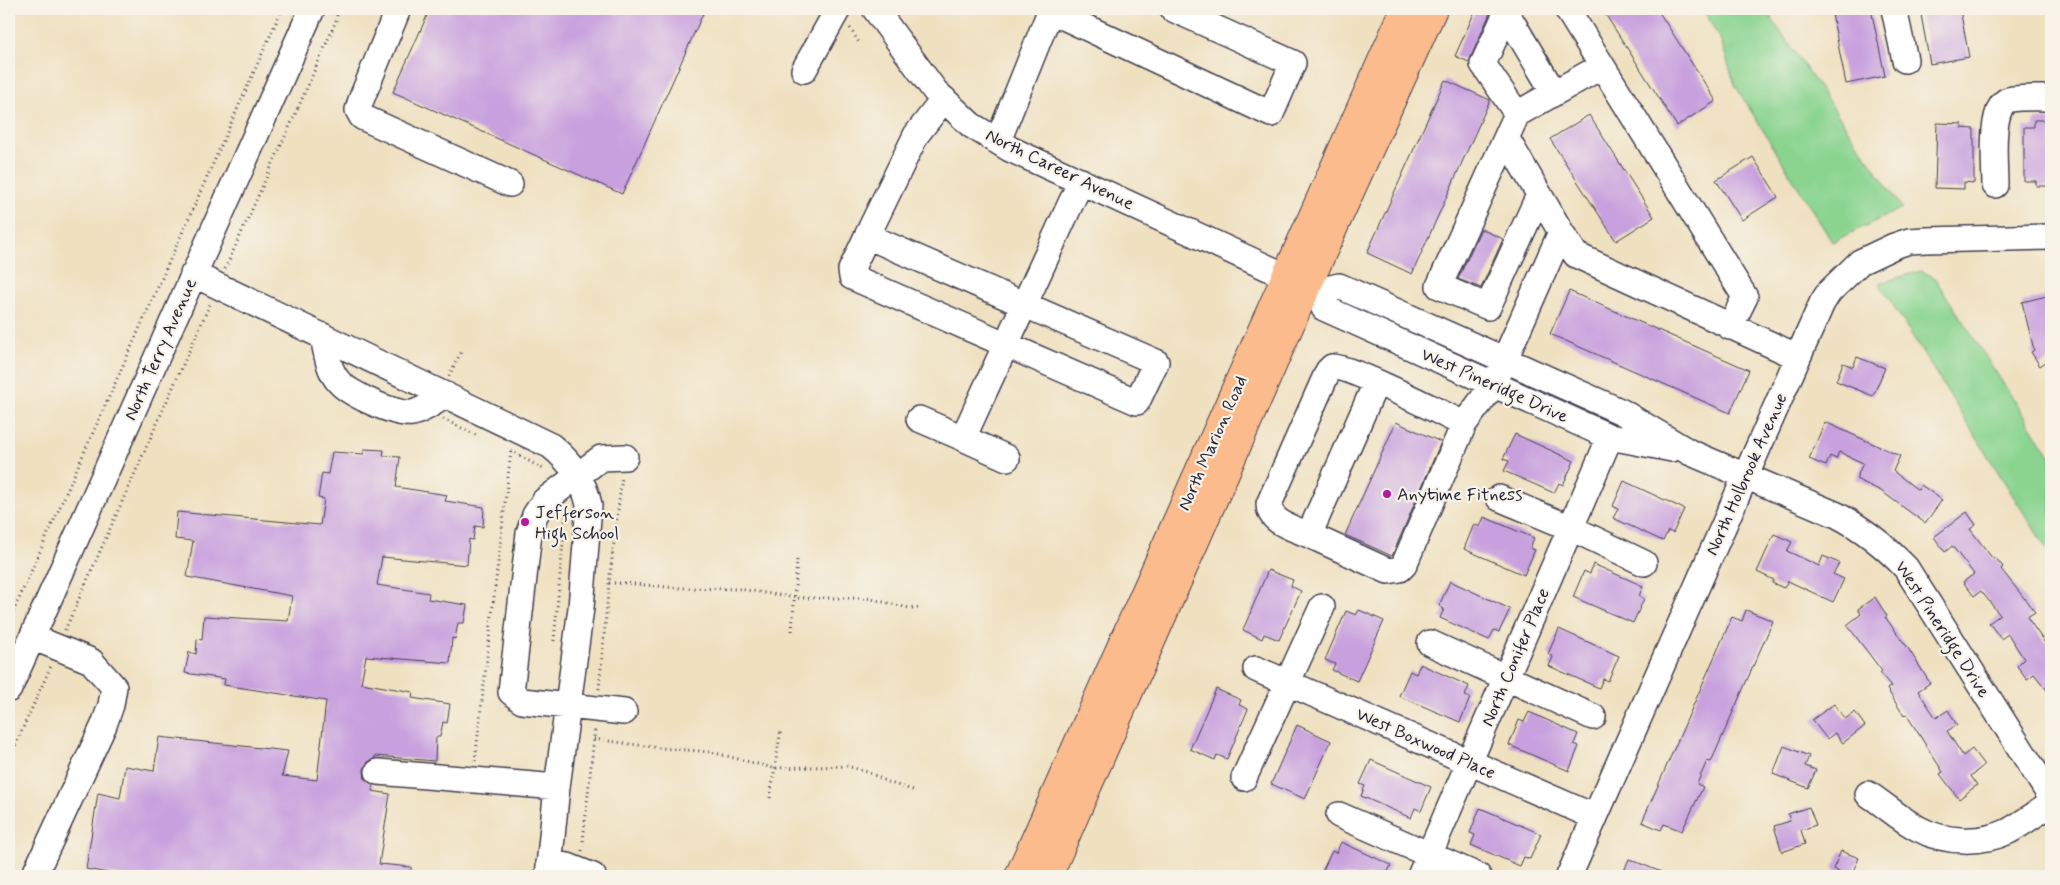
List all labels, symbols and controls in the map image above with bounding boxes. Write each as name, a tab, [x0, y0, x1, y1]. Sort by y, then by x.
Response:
street label: North Career Avenue	[981, 124, 1138, 216]
street label: North Terry Avenue	[119, 274, 203, 424]
street label: West Pineridge Drive	[1416, 343, 1572, 431]
street label: North Marion Road	[1172, 372, 1253, 515]
street label: North Holbrook Avenue	[1700, 390, 1793, 559]
place label: Anytime Fitness	[1397, 483, 1522, 507]
marker: Anytime Fitness	[1381, 488, 1393, 500]
place label: Jefferson High School	[535, 501, 619, 548]
marker: Jefferson High School	[519, 516, 531, 528]
street label: West Pineridge Drive	[1887, 556, 1995, 704]
street label: North Conifer Place	[1476, 585, 1556, 730]
street label: West Boxwood Place	[1352, 702, 1499, 785]

